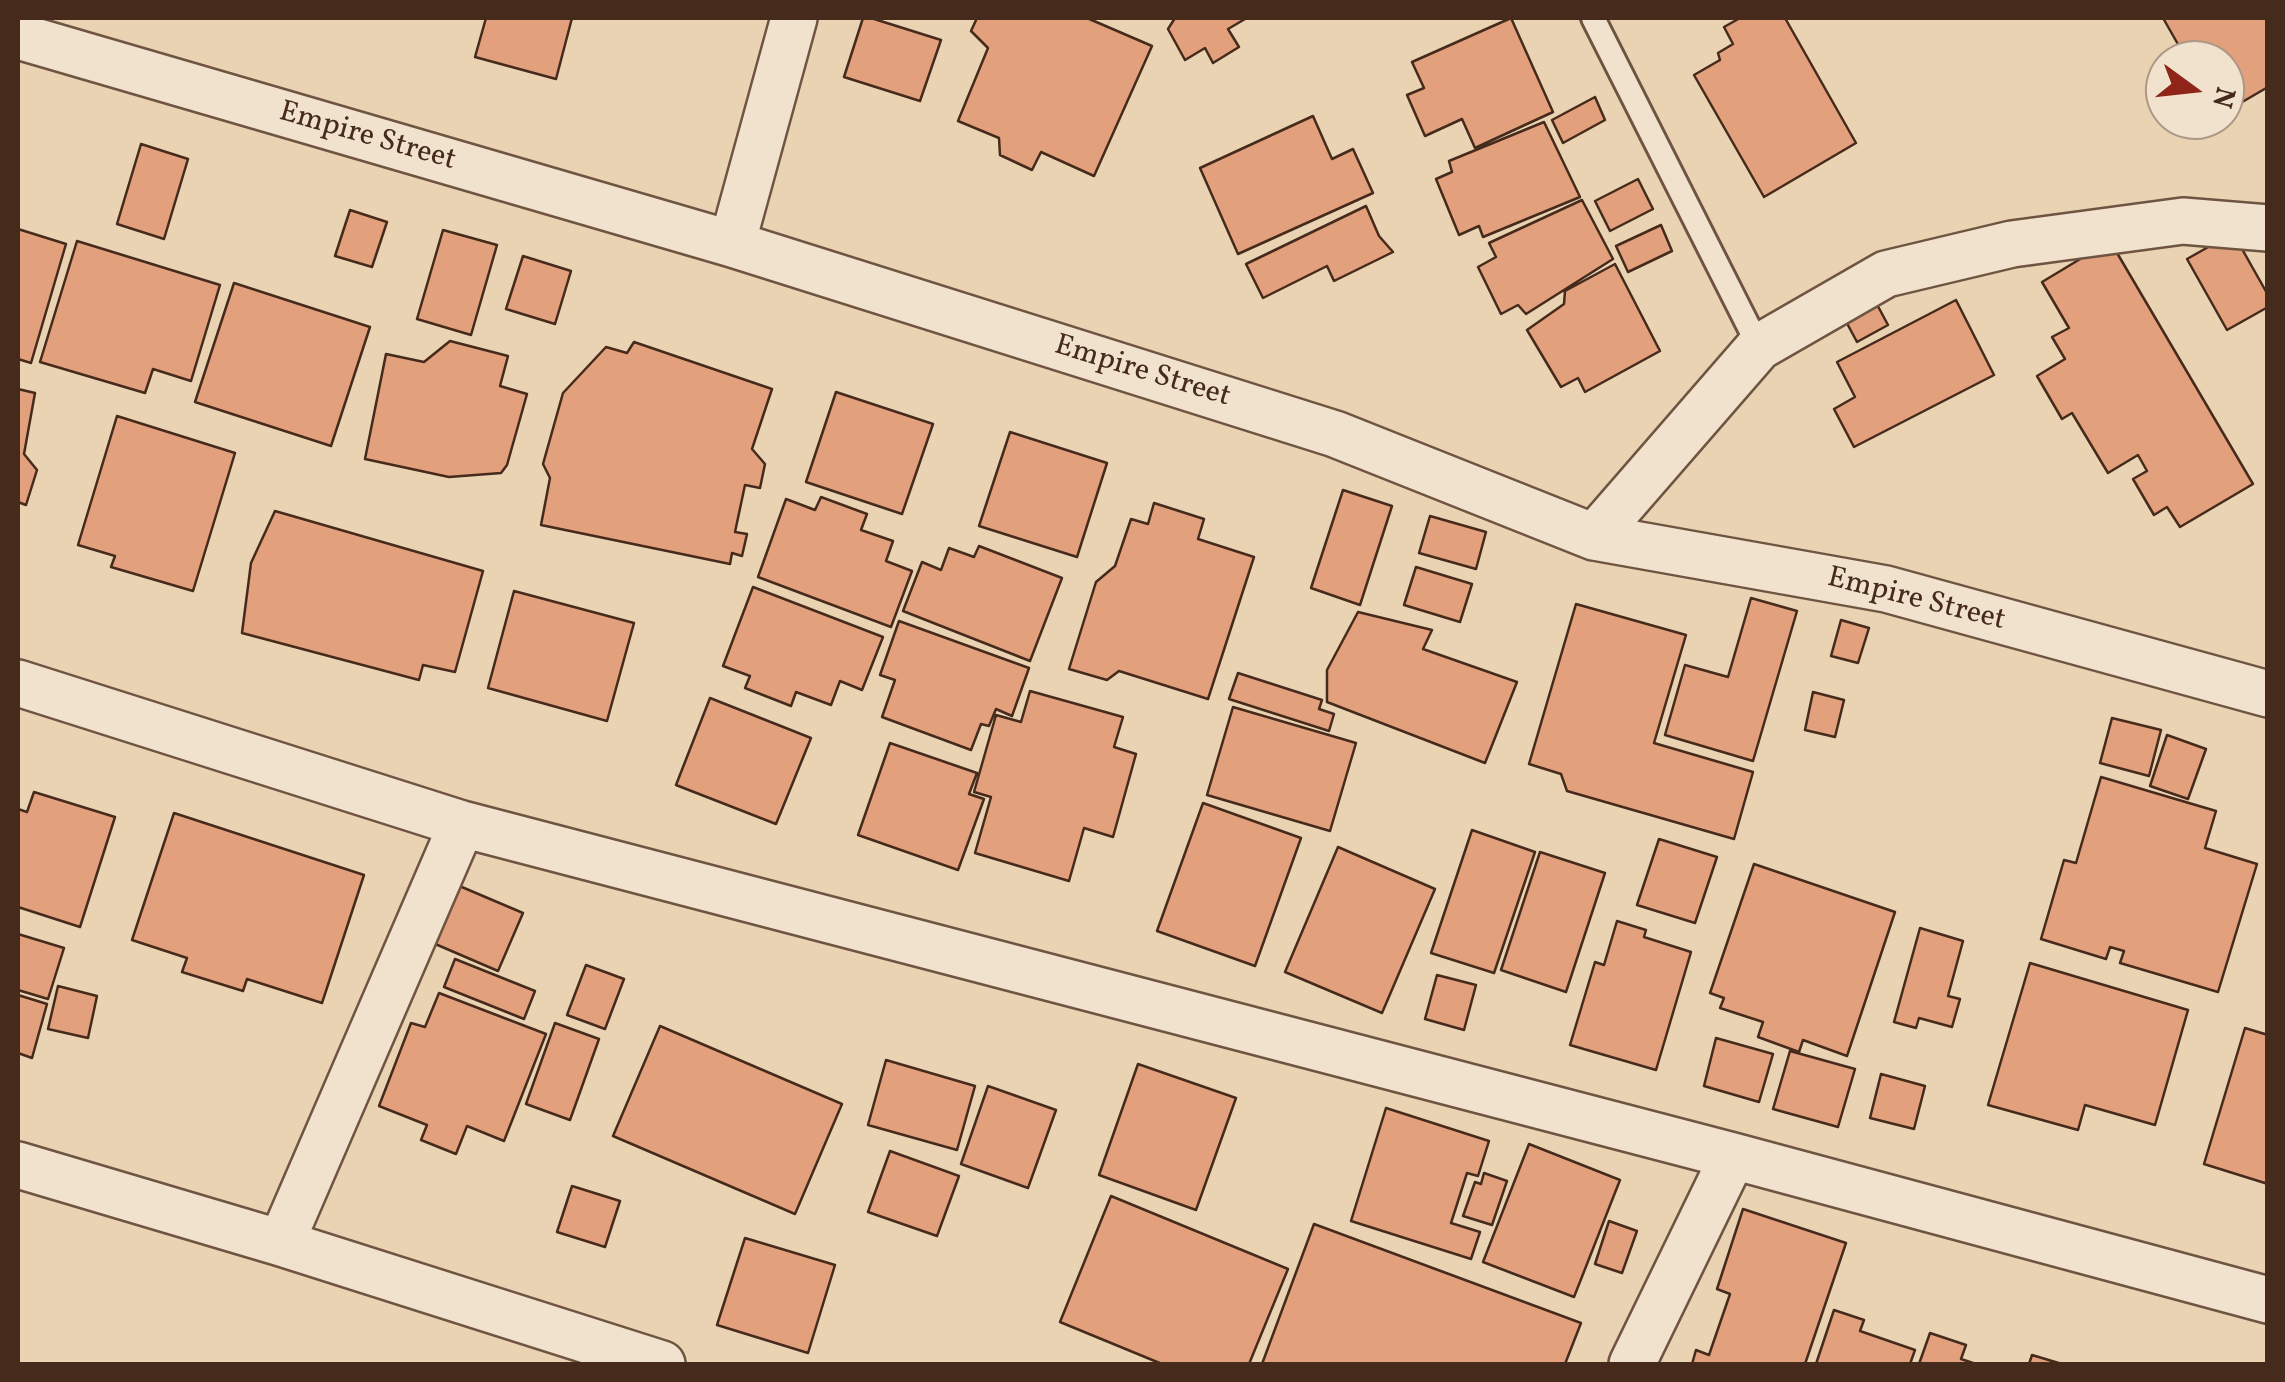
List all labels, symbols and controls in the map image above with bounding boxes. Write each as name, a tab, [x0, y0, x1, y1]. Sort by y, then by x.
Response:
north arrow	[2145, 40, 2245, 140]
text: N	[2201, 83, 2244, 112]
street label: Empire Street	[274, 96, 460, 180]
street label: Empire Street	[1050, 329, 1234, 417]
street label: Empire Street	[1823, 561, 2009, 641]

